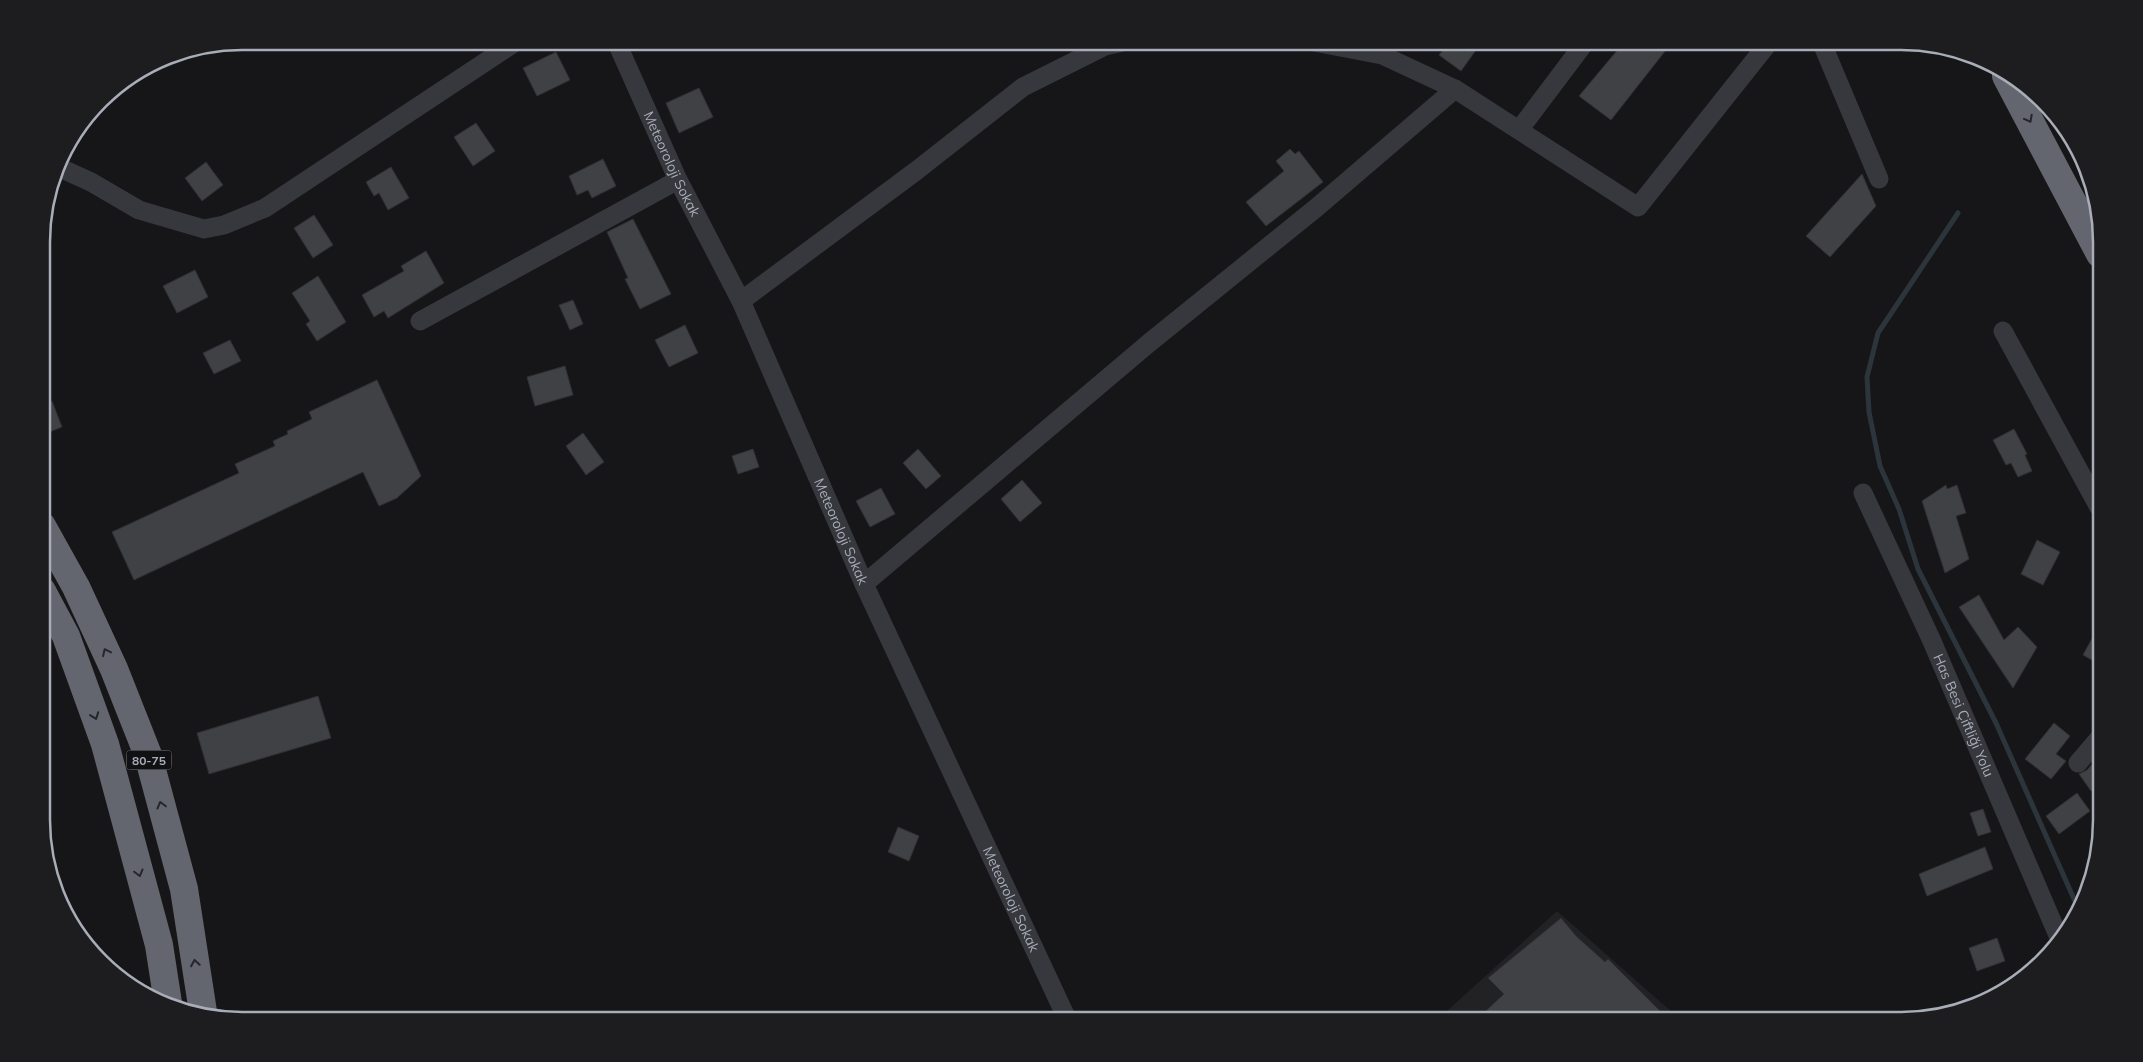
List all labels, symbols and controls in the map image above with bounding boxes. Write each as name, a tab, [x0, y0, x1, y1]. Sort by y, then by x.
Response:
street label: Meteoroloji Sokak	[639, 108, 705, 220]
one-way arrow	[2023, 113, 2033, 122]
street label: Meteoroloji Sokak	[810, 476, 873, 588]
one-way arrow	[102, 648, 112, 657]
street label: Has Besi Çiftliği Yolu	[1929, 651, 1998, 779]
one-way arrow	[89, 712, 99, 720]
road number: 80-75	[126, 750, 172, 770]
one-way arrow	[156, 800, 167, 809]
street label: Meteoroloji Sokak	[979, 844, 1044, 955]
one-way arrow	[134, 868, 144, 876]
one-way arrow	[191, 959, 201, 968]

